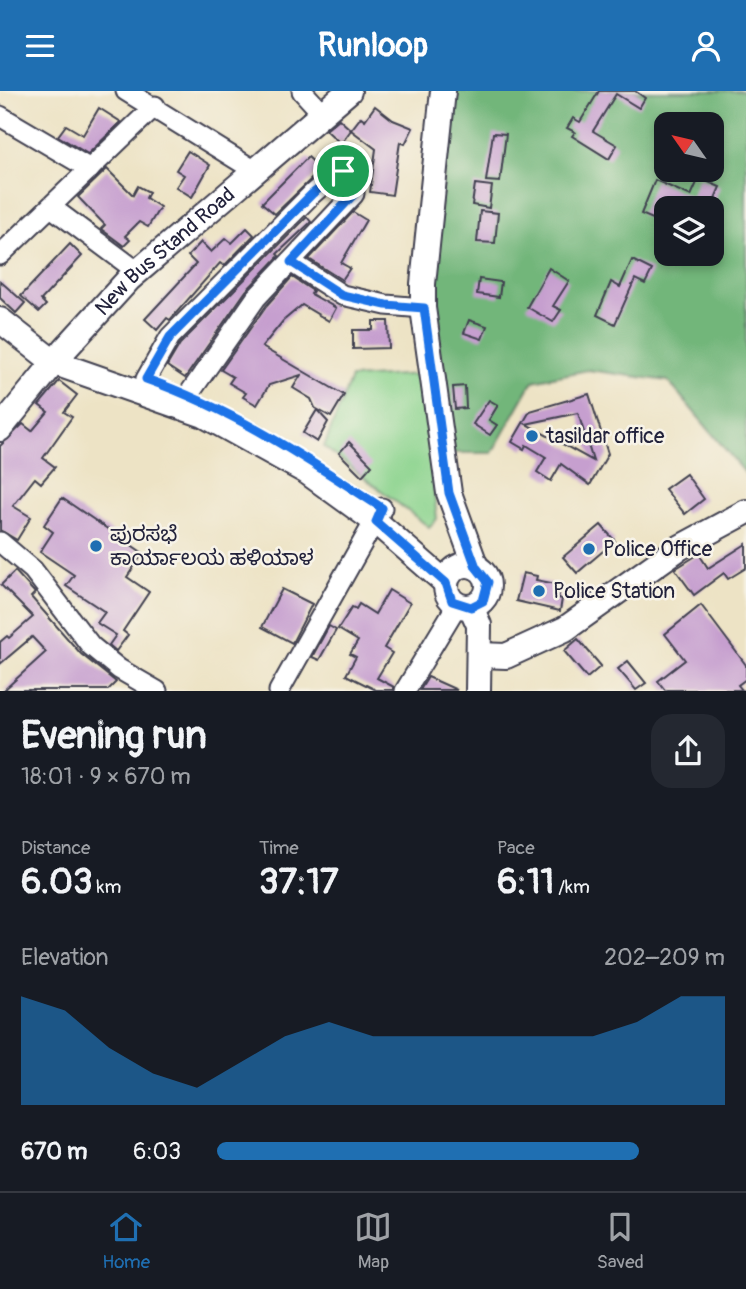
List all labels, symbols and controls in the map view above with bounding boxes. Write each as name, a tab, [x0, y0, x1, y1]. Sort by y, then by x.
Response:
text: Runloop	[318, 26, 428, 66]
icon: menu	[21, 27, 59, 65]
icon: person	[687, 27, 725, 65]
north arrow	[654, 112, 724, 182]
map controls	[654, 112, 724, 266]
pin	[313, 141, 373, 201]
icon: arrive	[324, 152, 362, 190]
street label: New Bus Stand Road	[89, 181, 240, 321]
button: layers	[654, 196, 724, 266]
place label: tasildar office	[545, 423, 665, 450]
marker: tasildar office	[524, 428, 540, 444]
place label: ಪುರಸಭೆ ಕಾರ್ಯಾಲಯ ಹಳಿಯಾಳ	[110, 521, 314, 572]
place label: Police Office	[603, 536, 713, 563]
marker: ಪುರಸಭೆ ಕಾರ್ಯಾಲಯ ಹಳಿಯಾಳ	[88, 538, 104, 554]
marker: Police Office	[581, 541, 597, 557]
place label: Police Station	[553, 578, 675, 605]
marker: Police Station	[531, 583, 547, 599]
text: Evening run	[21, 712, 207, 760]
button: share	[651, 714, 725, 788]
text: 18:01 · 9 × 670 m	[21, 762, 191, 791]
text: Distance	[21, 836, 90, 860]
text: Time	[259, 836, 299, 860]
text: Pace	[497, 836, 535, 860]
text: 6.03	[21, 860, 92, 904]
text: 37:17	[259, 860, 339, 904]
text: 6:11	[497, 860, 554, 904]
text: km	[92, 875, 121, 899]
text: /km	[554, 875, 590, 899]
text: Elevation	[21, 943, 109, 972]
text: 202–209 m	[604, 943, 725, 972]
text: 670 m	[21, 1137, 87, 1166]
text: 6:03	[133, 1137, 181, 1166]
tab: Home	[102, 1208, 150, 1274]
tab: Map	[354, 1208, 392, 1274]
tab: Saved	[597, 1208, 644, 1274]

